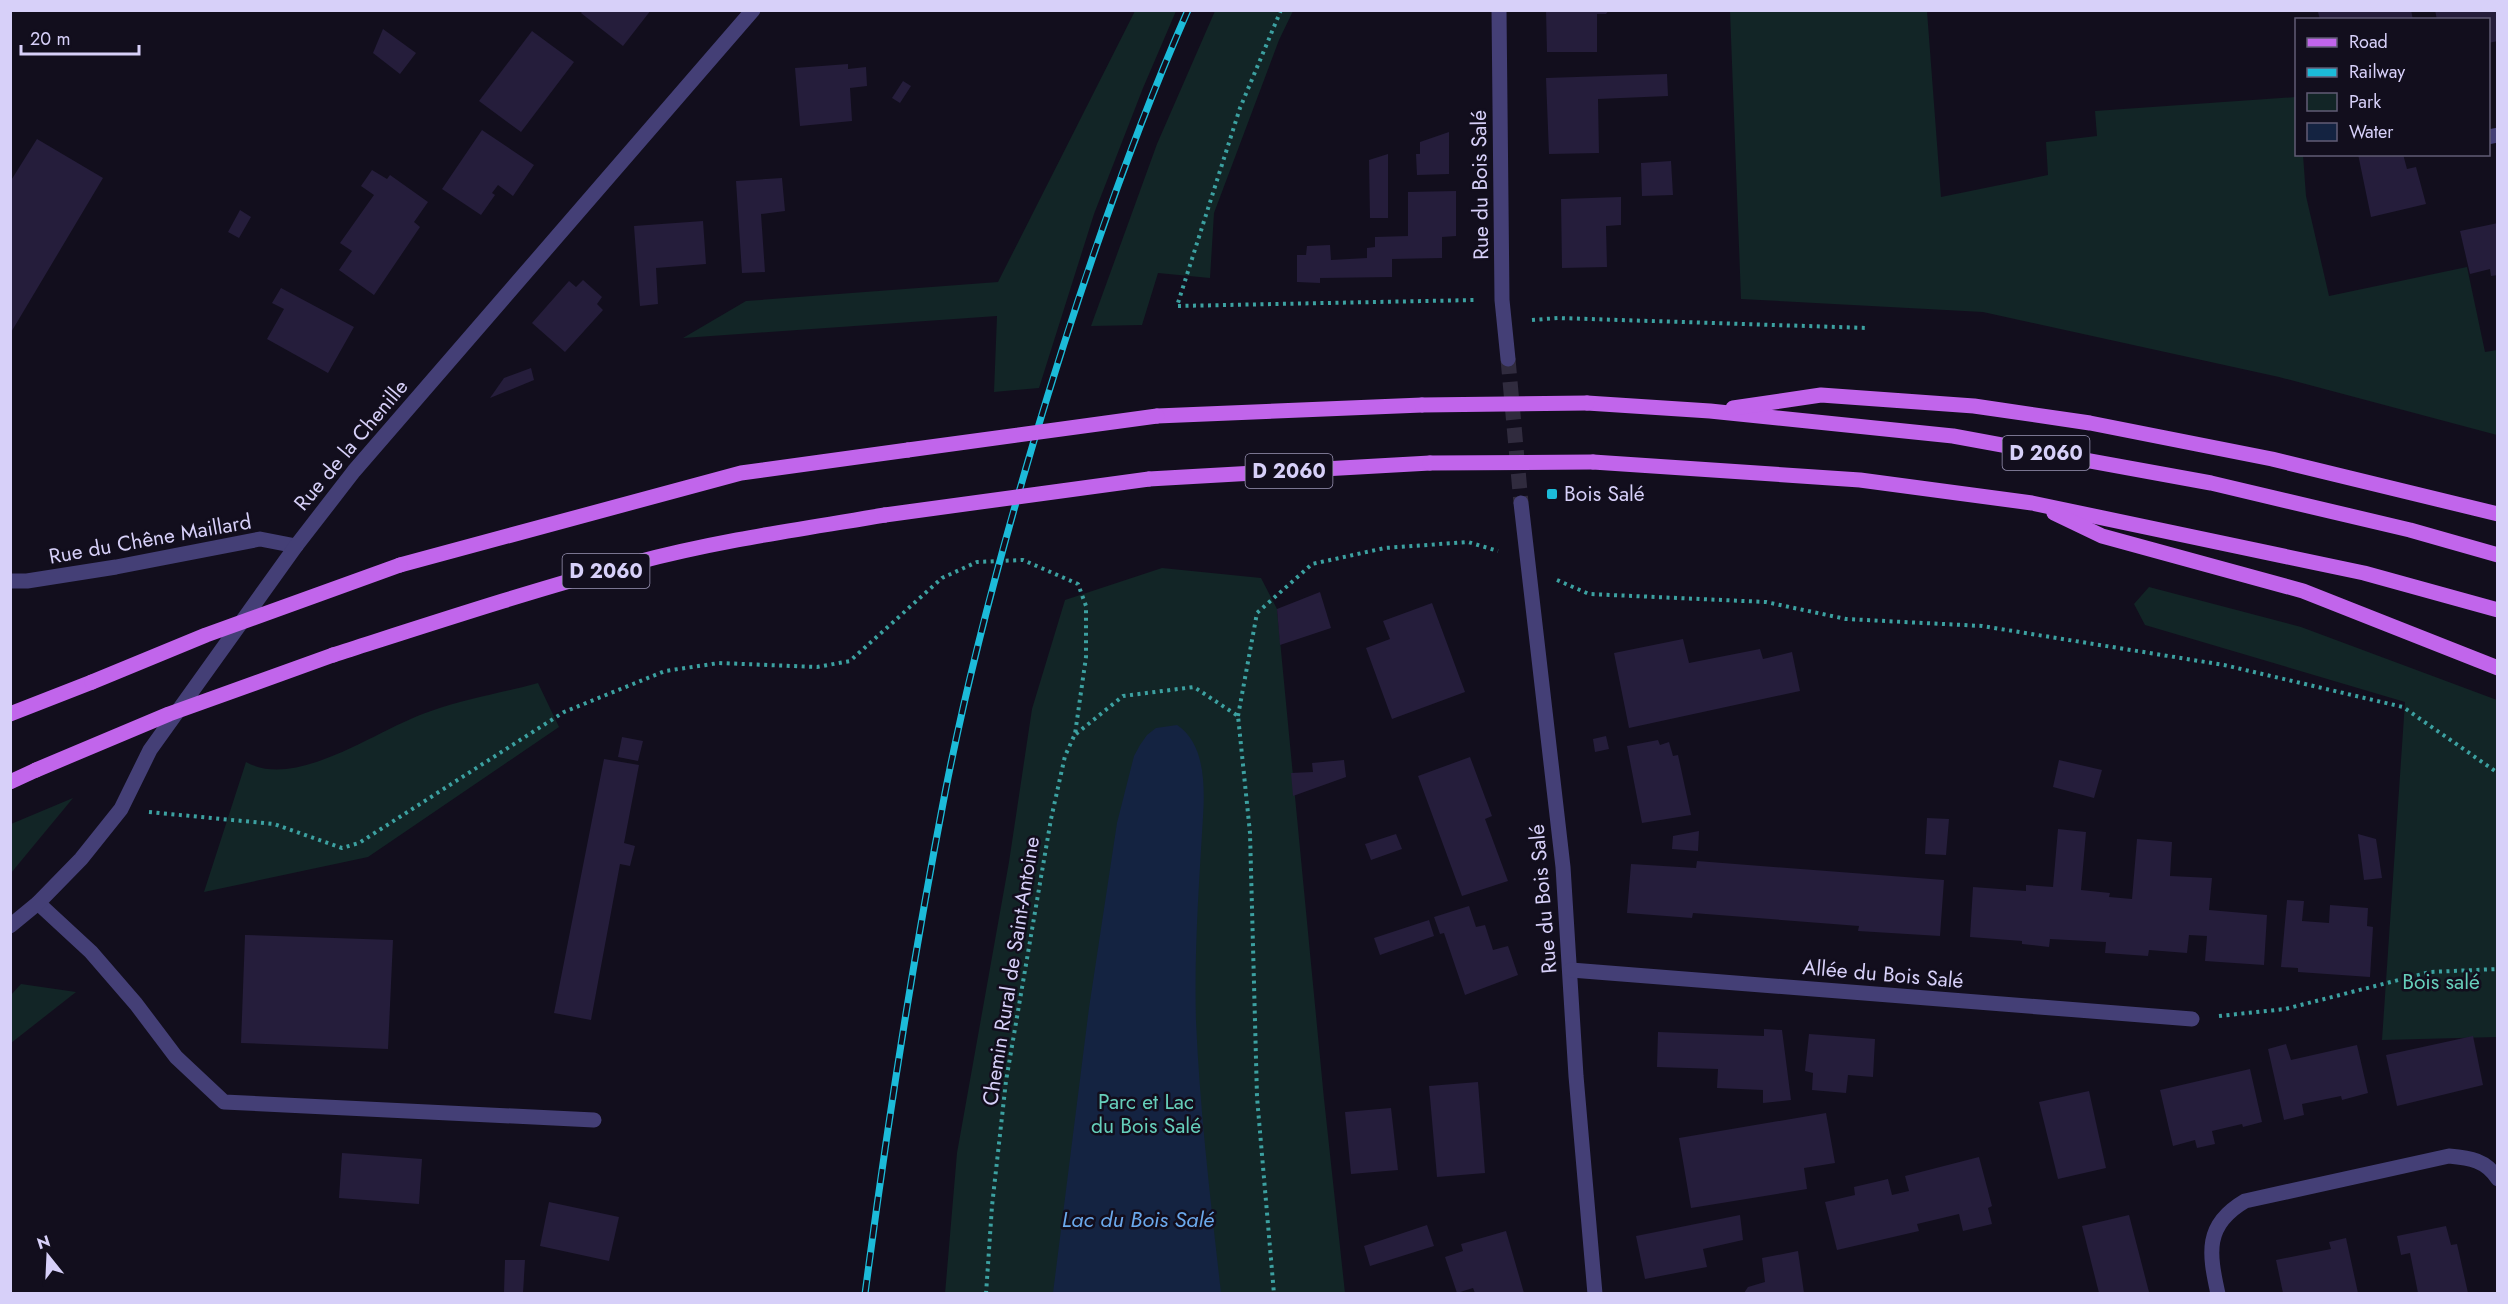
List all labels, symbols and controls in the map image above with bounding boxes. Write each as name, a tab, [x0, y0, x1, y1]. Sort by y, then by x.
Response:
scale bar	[21, 18, 140, 56]
legend	[2295, 18, 2490, 156]
text: 20 m	[30, 26, 70, 52]
text: Road	[2349, 29, 2388, 55]
text: Railway	[2349, 59, 2405, 85]
text: Park	[2349, 89, 2381, 115]
street label: Rue du Bois Salé	[1464, 110, 1496, 260]
text: Water	[2349, 119, 2394, 145]
street label: Rue de la Chenille	[287, 373, 415, 517]
road number: D 2060	[2002, 436, 2090, 470]
road number: D 2060	[1246, 454, 1332, 488]
place label: Bois Salé	[1564, 479, 1645, 509]
marker: Bois Salé	[1545, 487, 1559, 501]
street label: Rue du Chêne Maillard	[46, 506, 254, 572]
road number: D 2060	[562, 554, 650, 588]
street label: Rue du Bois Salé	[1522, 823, 1564, 975]
street label: Chemin Rural de Saint-Antoine	[975, 834, 1047, 1108]
street label: Allée du Bois Salé	[1801, 952, 1965, 996]
park label: Bois salé	[2402, 967, 2480, 997]
park label: Parc et Lac du Bois Salé	[1091, 1087, 1201, 1141]
water label: Lac du Bois Salé	[1062, 1203, 1215, 1235]
north arrow	[18, 1226, 78, 1286]
text: N	[34, 1229, 53, 1255]

